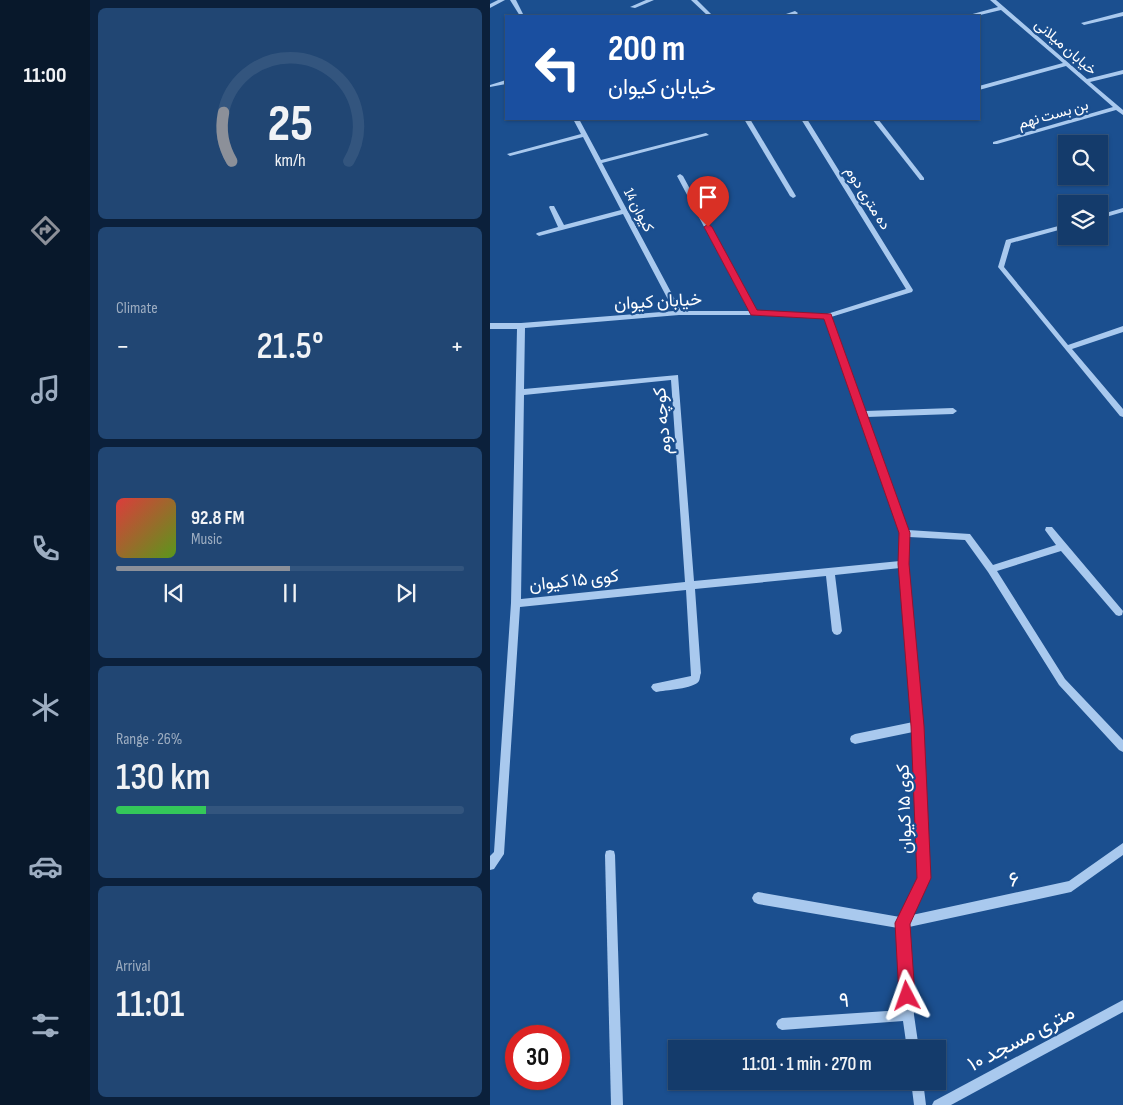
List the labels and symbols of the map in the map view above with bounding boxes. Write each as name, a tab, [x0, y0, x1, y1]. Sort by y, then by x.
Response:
street label: خیابان میلانی	[1030, 15, 1101, 80]
street label: بن بست نهم	[1016, 95, 1091, 134]
street label: ده متری دوم	[841, 163, 895, 234]
pin	[687, 176, 729, 227]
street label: کیوان 14	[619, 185, 658, 236]
street label: خیابان کیوان	[613, 289, 703, 314]
street label: کوچه دوم	[649, 386, 677, 456]
street label: کوی ۱۵ کیوان	[528, 565, 620, 596]
street label: کوی ۱۵ کیوان	[892, 764, 917, 854]
street label: ۶	[1006, 866, 1022, 893]
position arrow	[880, 969, 932, 1021]
street label: ۹	[838, 988, 850, 1013]
street label: ۱۰ متری مسجد	[963, 1000, 1079, 1077]
speed limit sign: 30	[505, 1025, 570, 1090]

